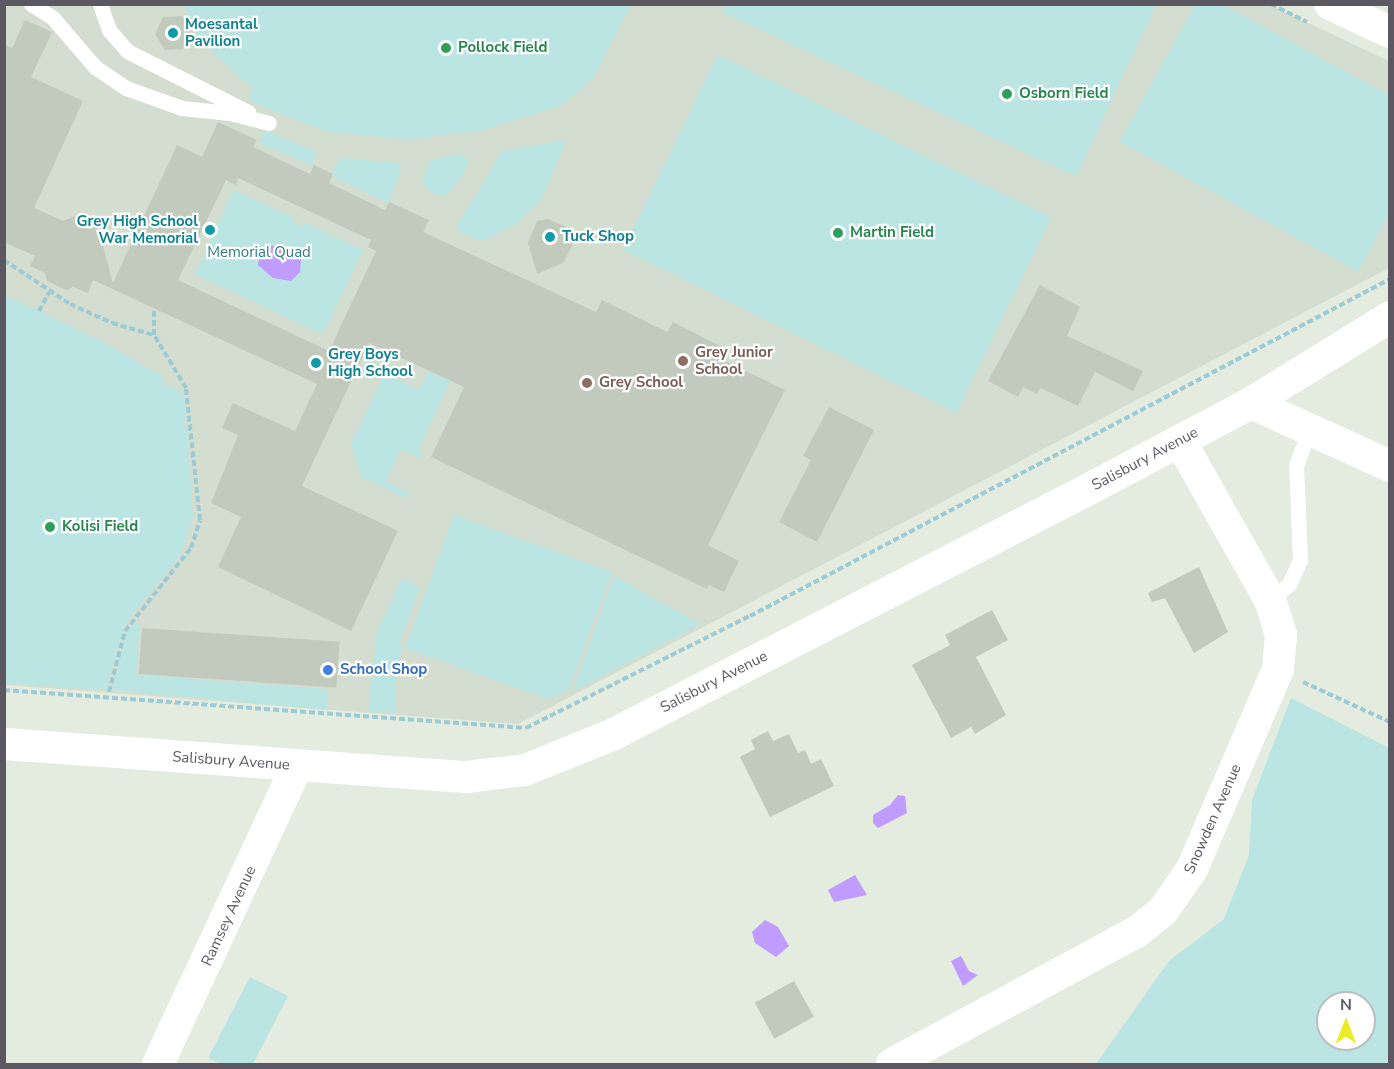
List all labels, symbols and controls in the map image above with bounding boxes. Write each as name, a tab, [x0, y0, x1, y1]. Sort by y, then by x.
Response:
place label: Moesantal Pavilion	[185, 15, 258, 50]
marker: Moesantal Pavilion	[166, 26, 180, 40]
place label: Pollock Field	[458, 39, 547, 57]
marker: Pollock Field	[439, 41, 453, 55]
place label: Osborn Field	[1019, 85, 1109, 103]
marker: Osborn Field	[1000, 87, 1014, 101]
place label: Grey High School War Memorial	[77, 212, 198, 247]
marker: Grey High School War Memorial	[203, 223, 217, 237]
place label: Martin Field	[850, 224, 934, 242]
marker: Martin Field	[831, 226, 845, 240]
place label: Tuck Shop	[562, 228, 634, 246]
marker: Tuck Shop	[543, 230, 557, 244]
park label: Memorial Quad	[207, 244, 311, 262]
place label: Grey Junior School	[695, 343, 773, 378]
place label: Grey Boys High School	[328, 345, 413, 380]
marker: Grey Junior School	[676, 354, 690, 368]
marker: Grey Boys High School	[309, 356, 323, 370]
place label: Grey School	[599, 374, 683, 392]
marker: Grey School	[580, 376, 594, 390]
street label: Salisbury Avenue	[1089, 423, 1201, 495]
place label: Kolisi Field	[62, 518, 138, 536]
marker: Kolisi Field	[43, 520, 57, 534]
street label: Salisbury Avenue	[657, 647, 771, 717]
place label: School Shop	[340, 661, 427, 679]
marker: School Shop	[321, 663, 335, 677]
street label: Salisbury Avenue	[172, 748, 290, 774]
street label: Snowden Avenue	[1181, 761, 1245, 877]
street label: Ramsey Avenue	[198, 863, 260, 969]
north arrow	[1316, 991, 1376, 1051]
text: N	[1340, 994, 1352, 1016]

